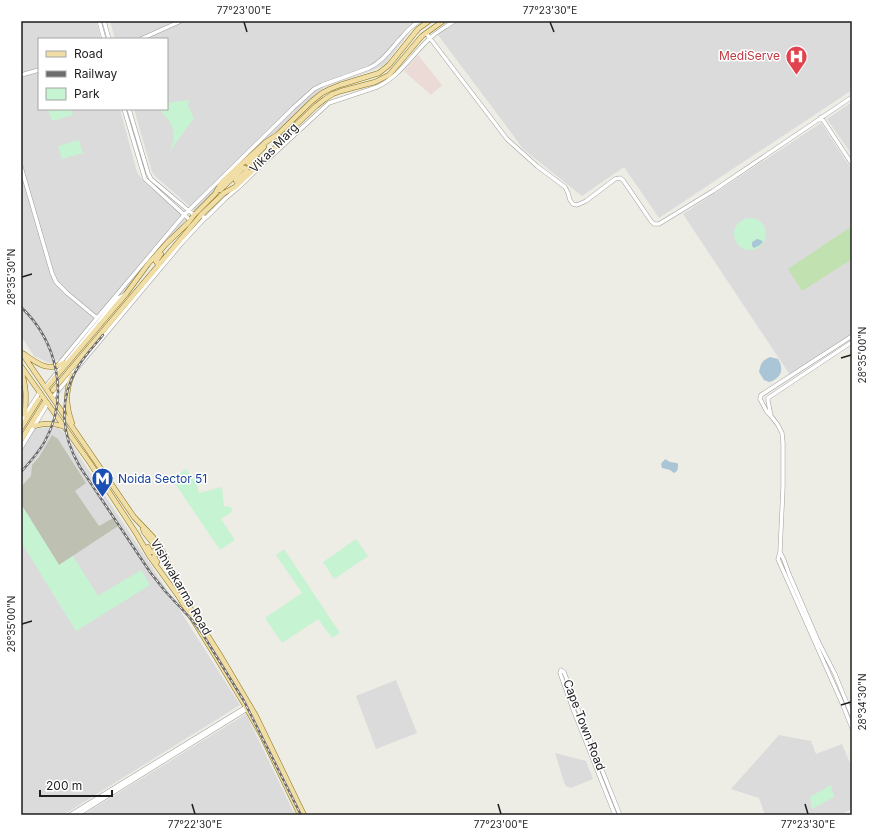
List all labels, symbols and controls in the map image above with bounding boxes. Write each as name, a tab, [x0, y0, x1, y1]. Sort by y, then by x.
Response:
text: 77°23'00"E	[217, 4, 271, 16]
text: 77°23'30"E	[523, 4, 577, 16]
legend	[38, 38, 168, 110]
hospital icon: MediServe	[783, 43, 809, 76]
text: Road	[74, 46, 103, 61]
place label: MediServe	[719, 48, 780, 63]
text: Railway	[74, 66, 118, 81]
text: Park	[74, 86, 100, 101]
street label: Vikas Marg	[246, 120, 301, 176]
text: 28°35'30"N	[5, 249, 17, 305]
text: 28°35'00"N	[856, 327, 868, 383]
metro station icon: Noida Sector 51	[89, 466, 115, 499]
place label: Noida Sector 51	[118, 471, 207, 486]
street label: Vishwakarma Road	[148, 536, 215, 638]
text: 28°35'00"N	[5, 596, 17, 652]
text: 28°34'30"N	[856, 673, 868, 731]
street label: Cape Town Road	[560, 677, 609, 772]
scale bar	[40, 772, 112, 798]
text: 200 m	[46, 778, 82, 793]
text: 77°22'30"E	[168, 818, 222, 830]
text: 77°23'00"E	[474, 818, 528, 830]
text: 77°23'30"E	[781, 818, 835, 830]

